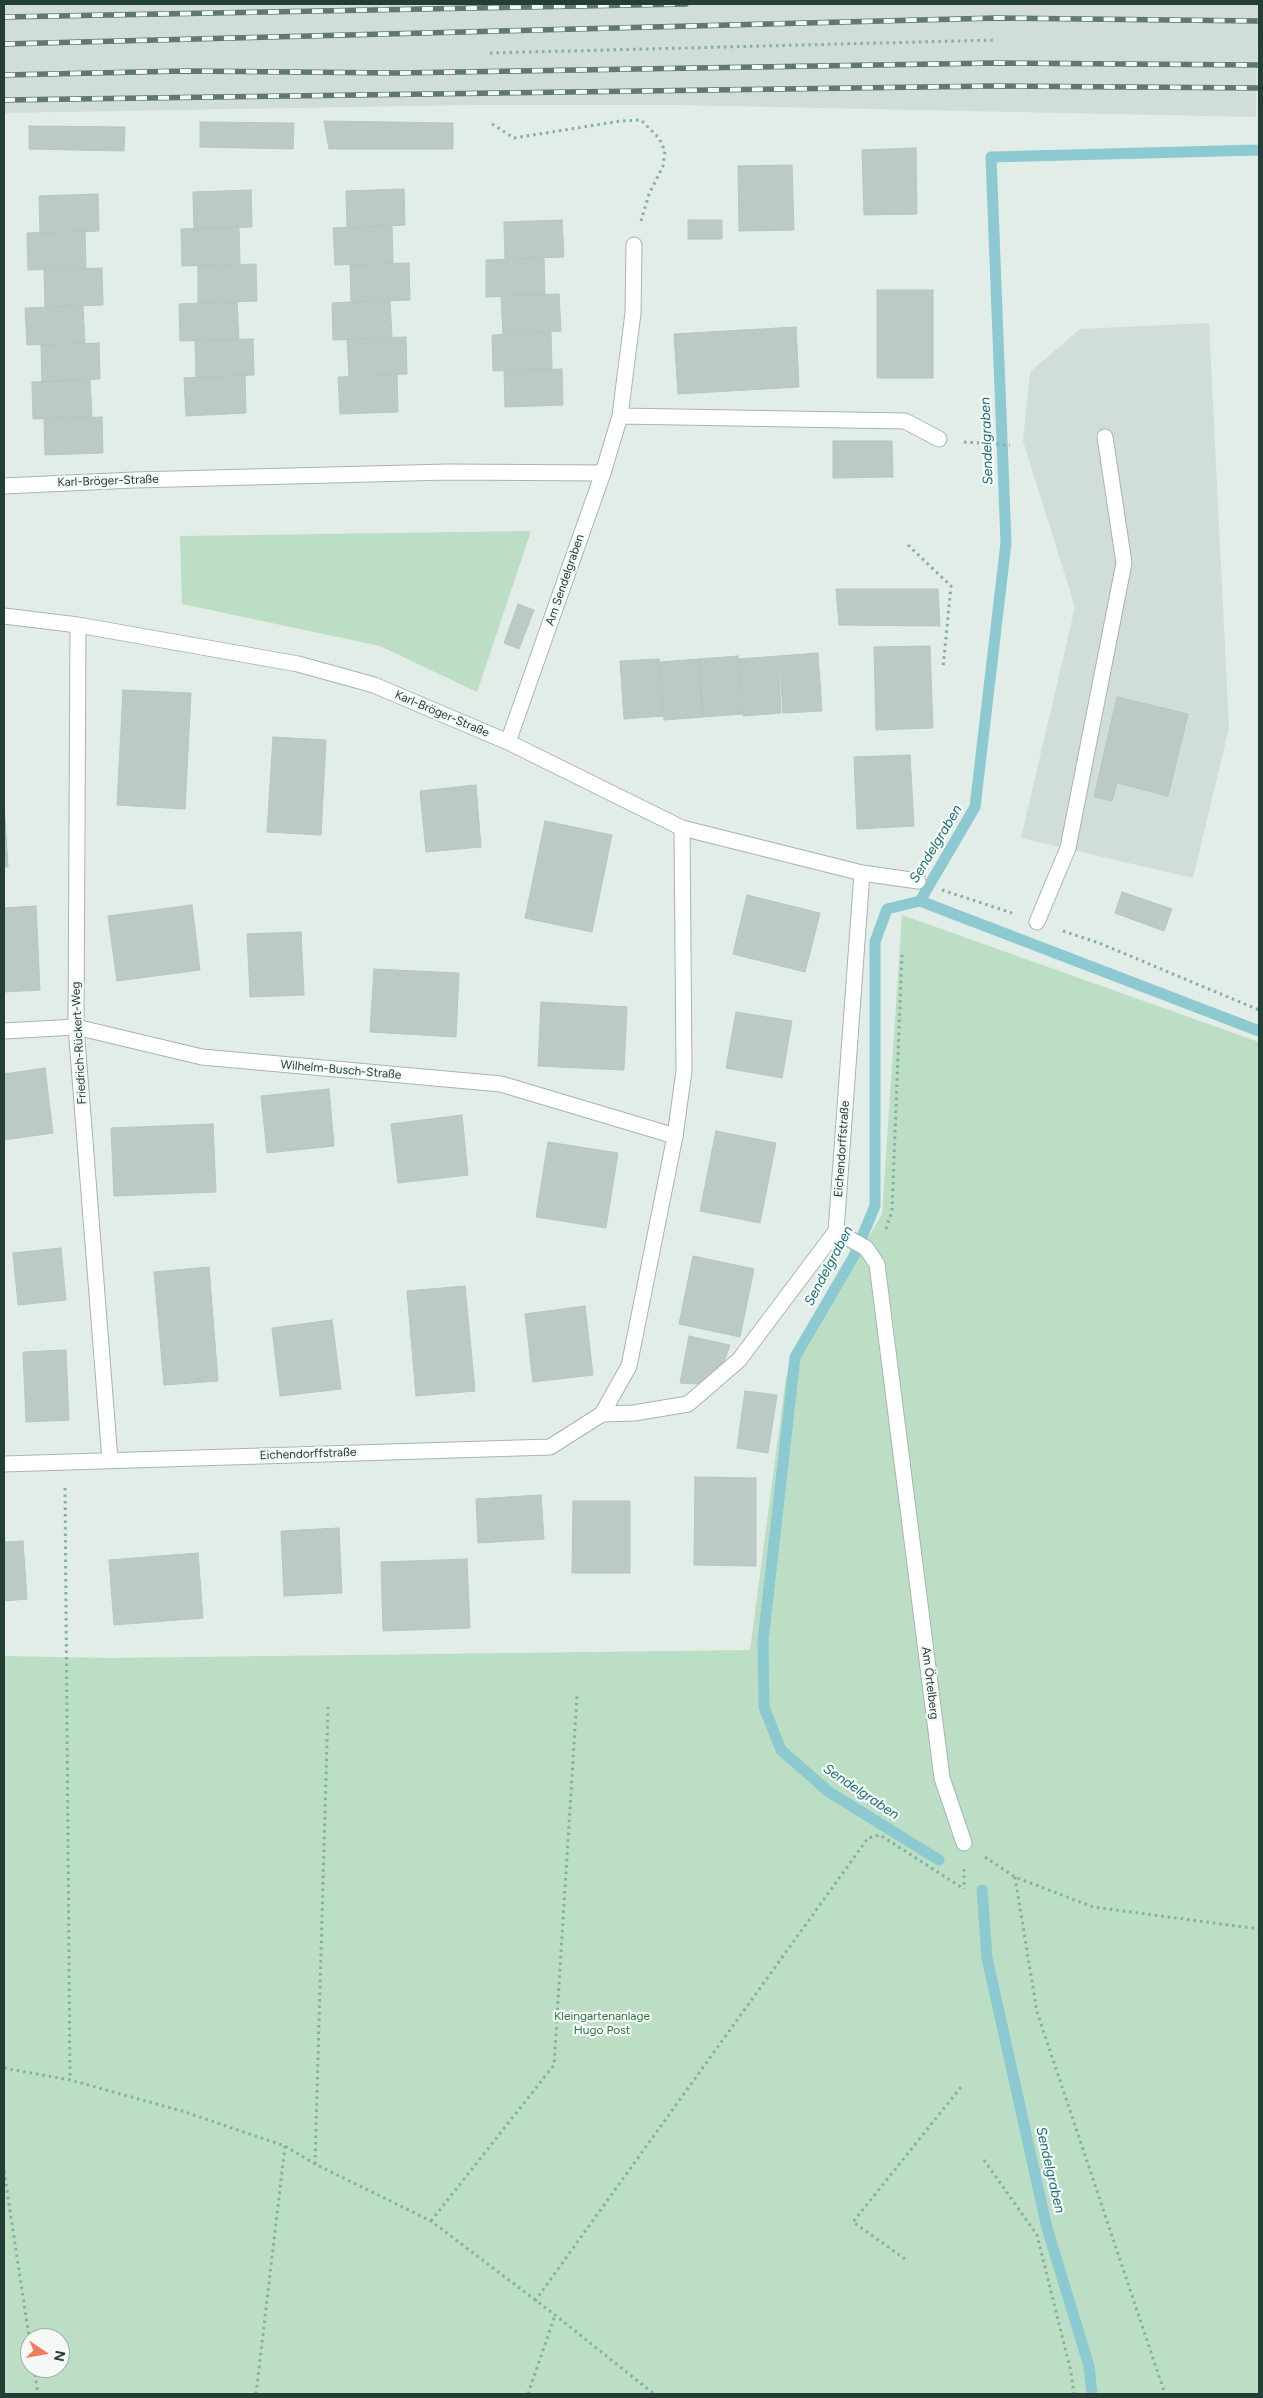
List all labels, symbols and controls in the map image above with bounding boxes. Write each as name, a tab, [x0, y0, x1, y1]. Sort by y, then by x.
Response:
water label: Sendelgraben	[977, 397, 997, 485]
street label: Karl-Bröger-Straße	[57, 472, 159, 490]
street label: Am Sendelgraben	[543, 532, 587, 628]
street label: Karl-Bröger-Straße	[392, 688, 492, 740]
water label: Sendelgraben	[906, 802, 966, 886]
street label: Friedrich-Rückert-Weg	[69, 981, 89, 1105]
street label: Wilhelm-Busch-Straße	[280, 1058, 402, 1082]
street label: Eichendorffstraße	[831, 1100, 853, 1198]
water label: Sendelgraben	[801, 1223, 857, 1309]
street label: Eichendorffstraße	[259, 1445, 357, 1463]
street label: Am Örtelberg	[918, 1646, 942, 1720]
water label: Sendelgraben	[820, 1760, 902, 1824]
park label: Kleingartenanlage Hugo Post	[554, 2009, 650, 2037]
water label: Sendelgraben	[1032, 2125, 1068, 2215]
north arrow	[20, 2328, 70, 2378]
text: N	[50, 2349, 69, 2363]

